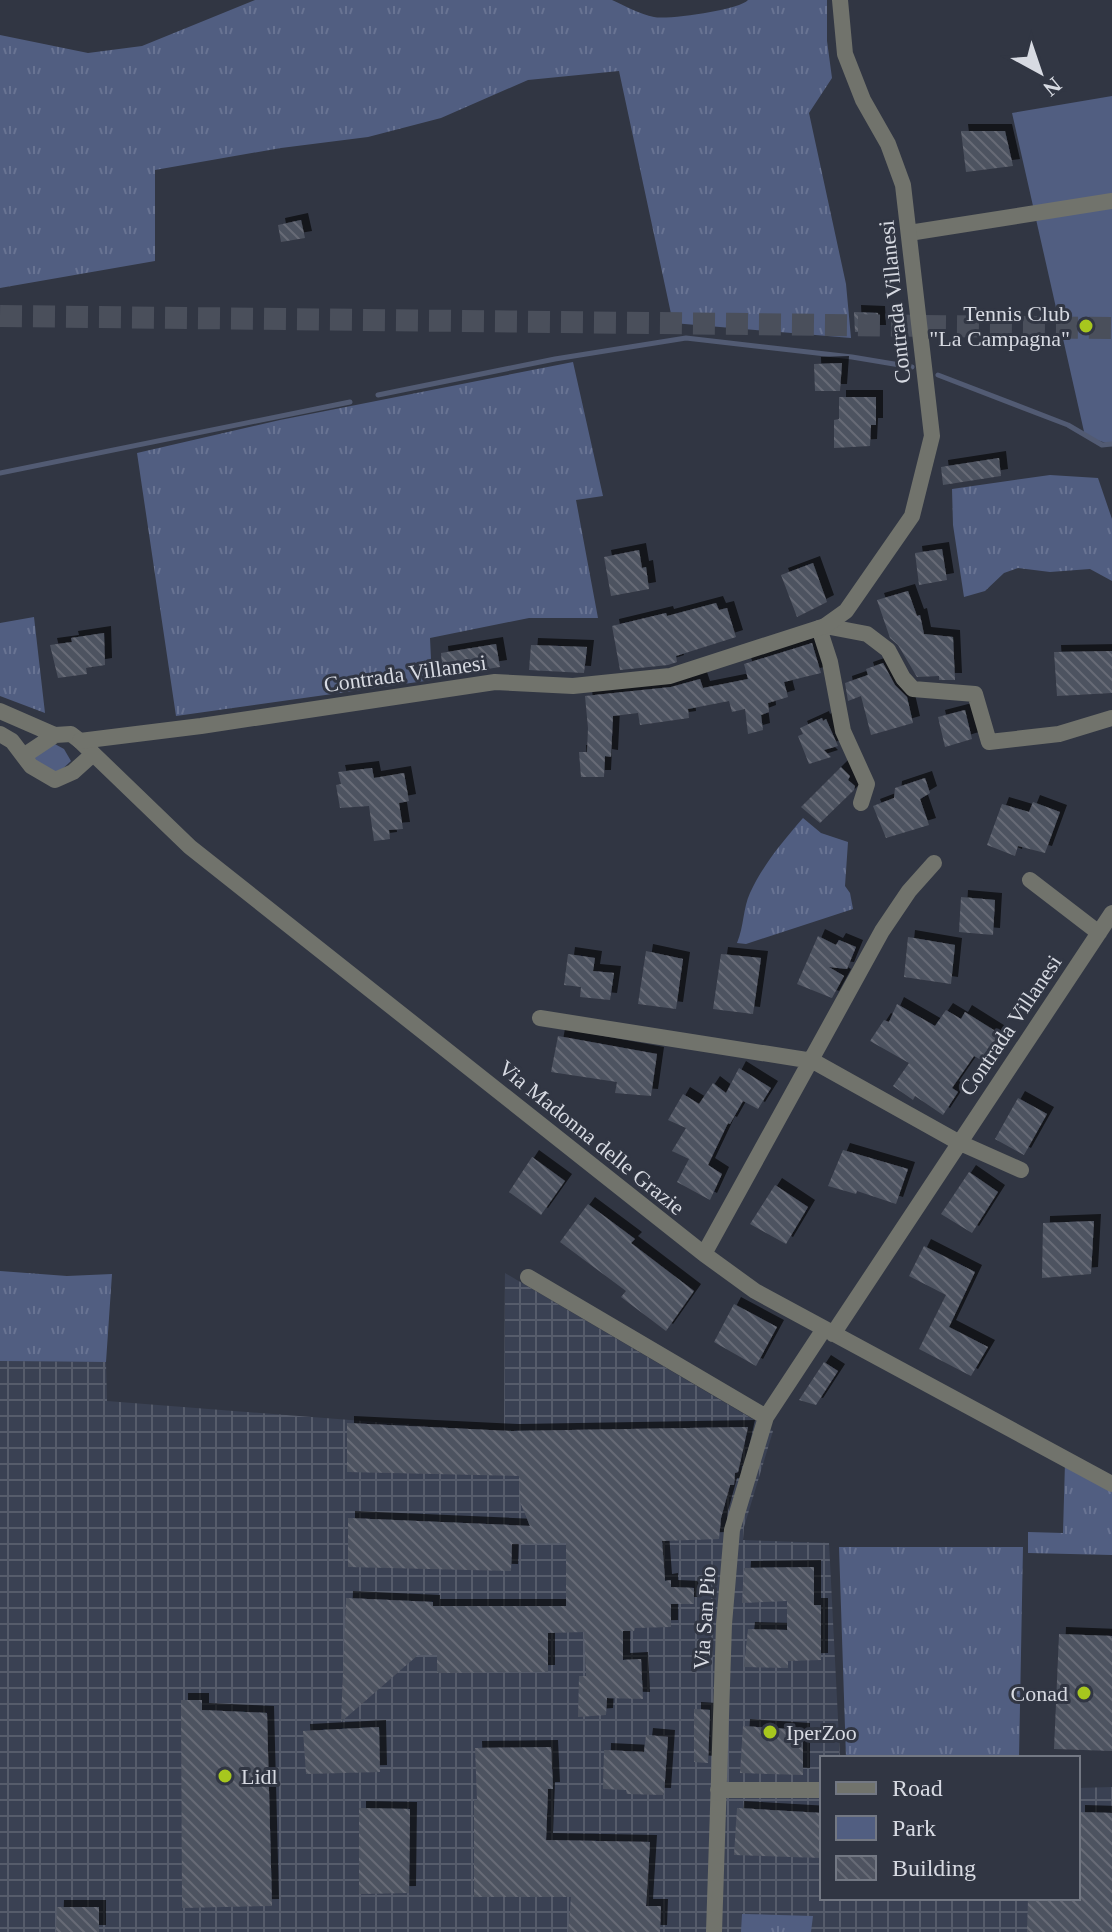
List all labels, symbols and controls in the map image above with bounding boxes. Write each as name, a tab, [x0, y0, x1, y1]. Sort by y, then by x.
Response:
north arrow	[1000, 32, 1080, 112]
text: N	[1038, 72, 1067, 102]
street label: Contrada Villanesi	[874, 219, 915, 385]
place label: Tennis Club "La Campagna"	[929, 301, 1070, 351]
marker: Tennis Club "La Campagna"	[1077, 317, 1095, 335]
street label: Contrada Villanesi	[322, 650, 488, 697]
street label: Contrada Villanesi	[954, 950, 1067, 1100]
street label: Via Madonna delle Grazie	[494, 1055, 689, 1220]
street label: Via San Pio	[688, 1565, 721, 1671]
place label: Conad	[1011, 1681, 1068, 1706]
marker: Conad	[1075, 1684, 1093, 1702]
place label: IperZoo	[786, 1720, 857, 1745]
marker: IperZoo	[761, 1723, 779, 1741]
legend	[820, 1756, 1080, 1900]
place label: Lidl	[241, 1764, 278, 1789]
marker: Lidl	[216, 1767, 234, 1785]
text: Road	[892, 1775, 943, 1801]
text: Park	[892, 1815, 936, 1841]
text: Building	[892, 1855, 976, 1881]

